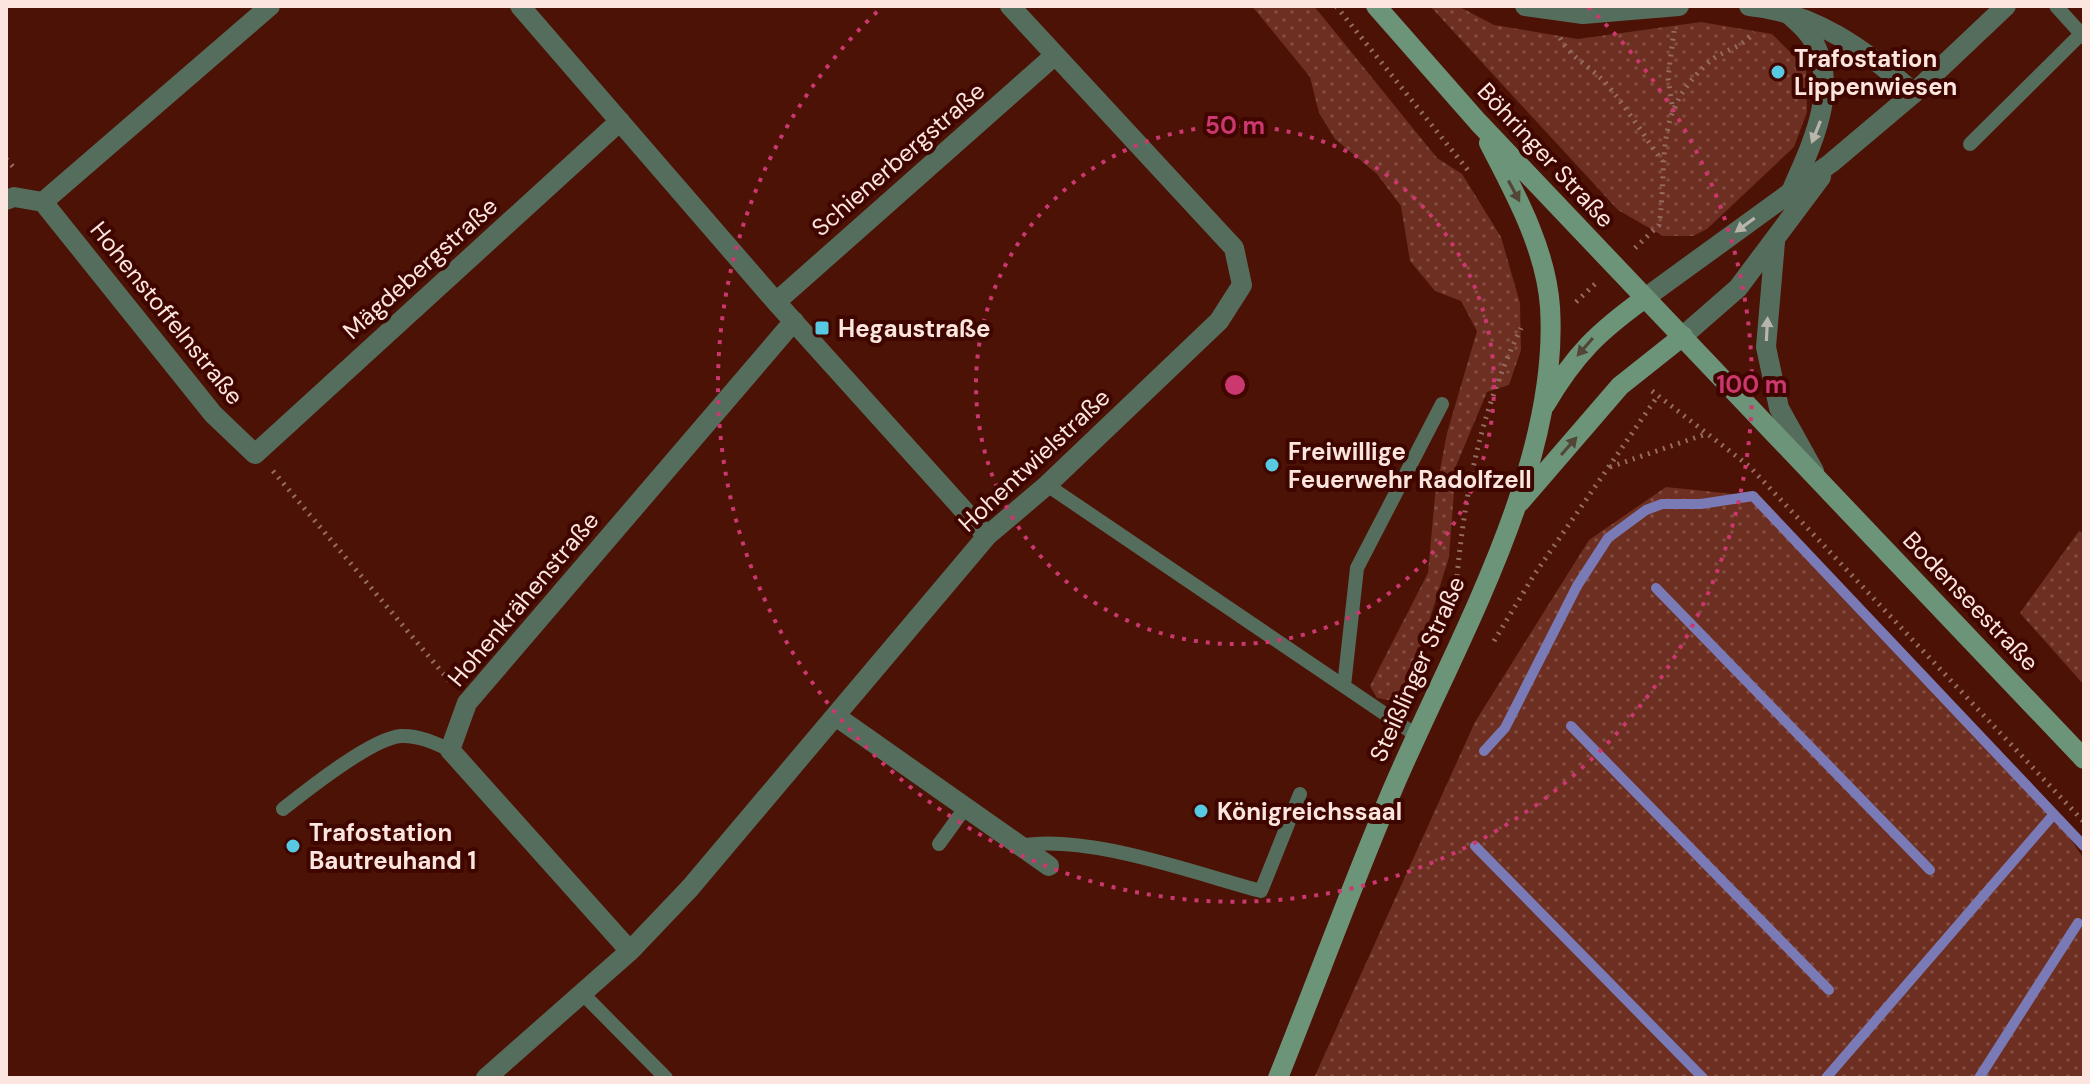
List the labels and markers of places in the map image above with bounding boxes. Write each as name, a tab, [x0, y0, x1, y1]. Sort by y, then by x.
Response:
place label: Trafostation Lippenwiesen	[1794, 43, 1957, 102]
marker: Trafostation Lippenwiesen	[1769, 63, 1787, 81]
place label: Hegaustraße	[838, 313, 991, 344]
marker: Hegaustraße	[813, 319, 831, 337]
centre of rings	[1221, 371, 1249, 399]
place label: Freiwillige Feuerwehr Radolfzell	[1288, 436, 1532, 495]
marker: Freiwillige Feuerwehr Radolfzell	[1263, 456, 1281, 474]
place label: Königreichssaal	[1217, 796, 1402, 827]
marker: Königreichssaal	[1192, 802, 1210, 820]
place label: Trafostation Bautreuhand 1	[309, 817, 476, 876]
marker: Trafostation Bautreuhand 1	[284, 837, 302, 855]

